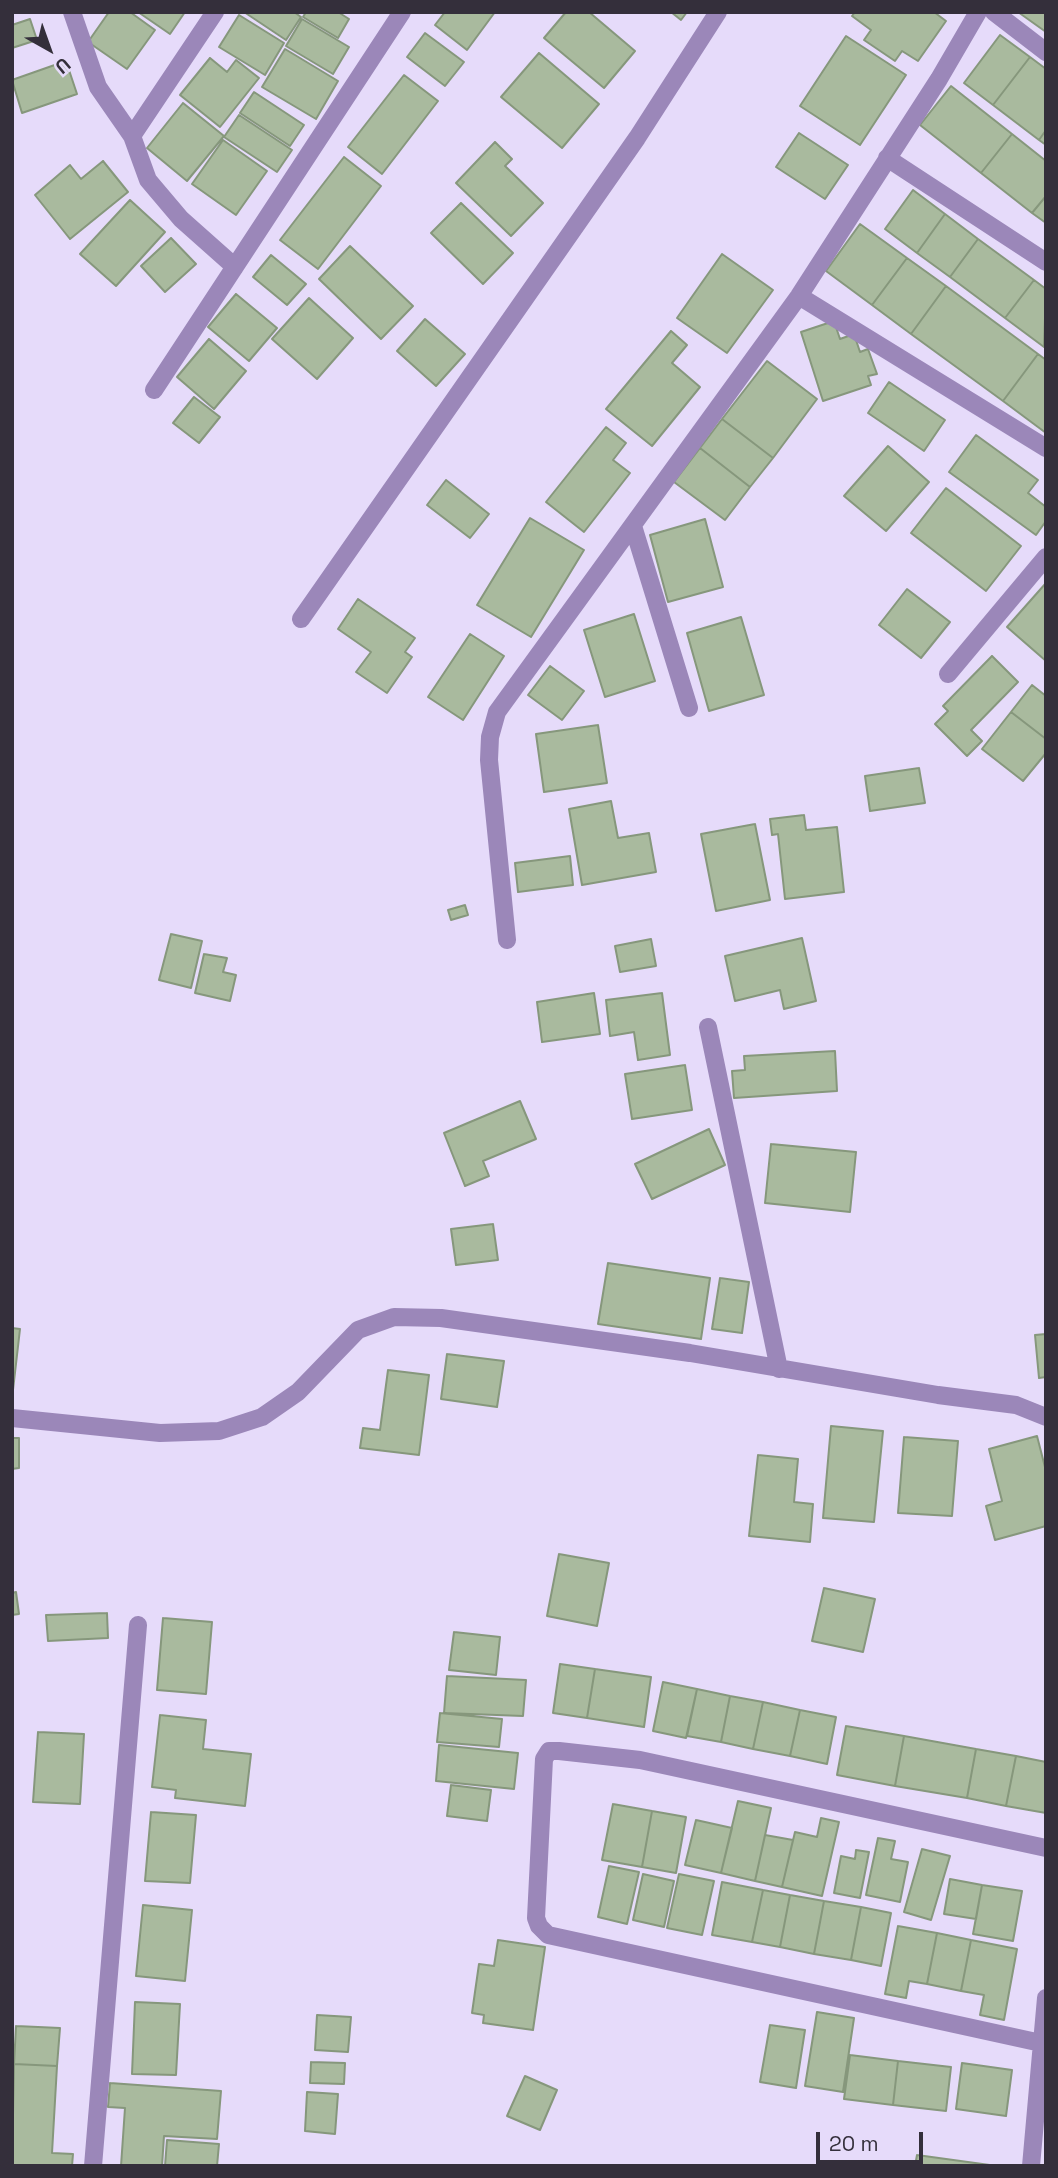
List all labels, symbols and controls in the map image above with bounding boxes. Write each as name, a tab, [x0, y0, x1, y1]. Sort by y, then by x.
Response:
north arrow	[14, 14, 84, 84]
text: U	[50, 52, 76, 79]
scale bar	[820, 2118, 927, 2162]
text: 20 m	[829, 2130, 879, 2157]

